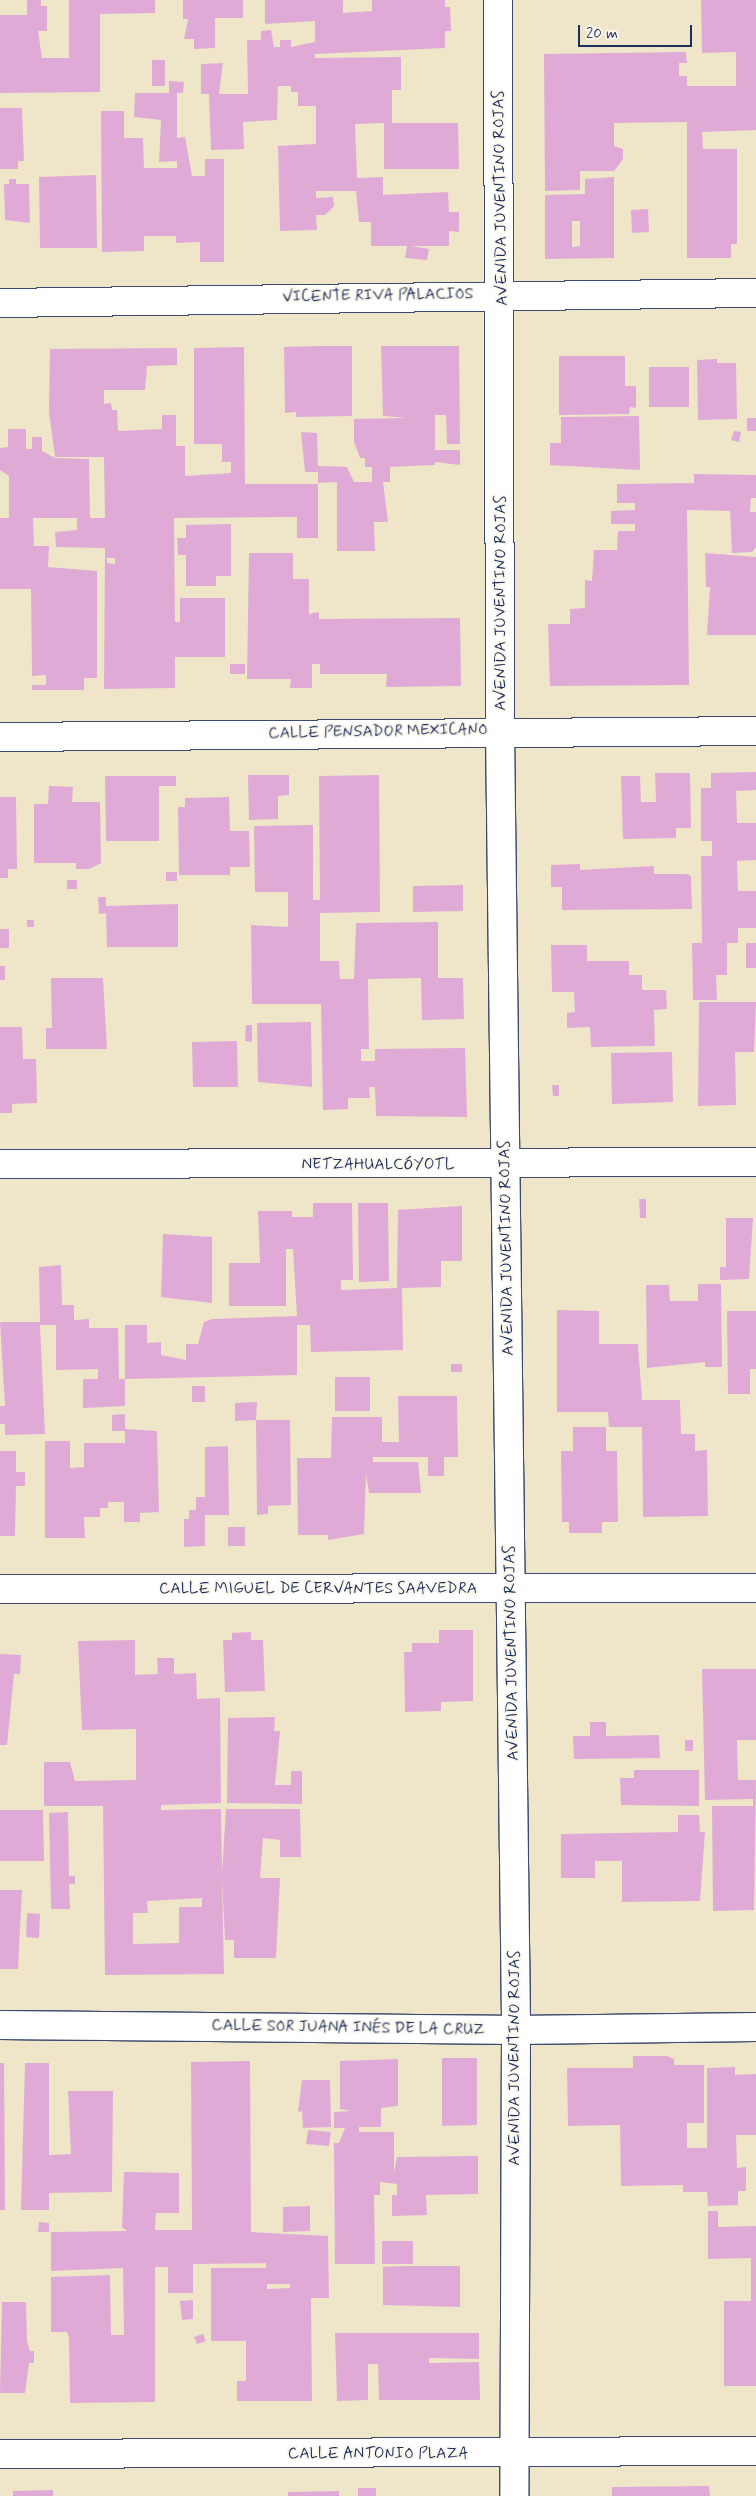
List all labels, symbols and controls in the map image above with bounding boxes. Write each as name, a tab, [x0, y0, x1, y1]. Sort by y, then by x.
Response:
scale bar	[581, 15, 695, 47]
text: 20 m	[586, 24, 618, 44]
street label: AVENIDA JUVENTINO ROJAS	[490, 91, 512, 305]
street label: VICENTE RIVA PALACIOS	[285, 285, 471, 307]
street label: AVENIDA JUVENTINO ROJAS	[491, 497, 511, 709]
street label: CALLE PENSADOR MEXICANO	[266, 720, 490, 744]
street label: AVENIDA JUVENTINO ROJAS	[496, 1141, 518, 1355]
street label: NETZAHUALCÓYOTL	[301, 1155, 455, 1175]
street label: AVENIDA JUVENTINO ROJAS	[501, 1546, 523, 1760]
street label: CALLE MIGUEL DE CERVANTES SAAVEDRA	[157, 1579, 479, 1599]
street label: AVENIDA JUVENTINO ROJAS	[505, 1952, 525, 2164]
street label: CALLE SOR JUANA INÉS DE LA CRUZ	[210, 2016, 486, 2040]
street label: CALLE ANTONIO PLAZA	[289, 2444, 467, 2464]

